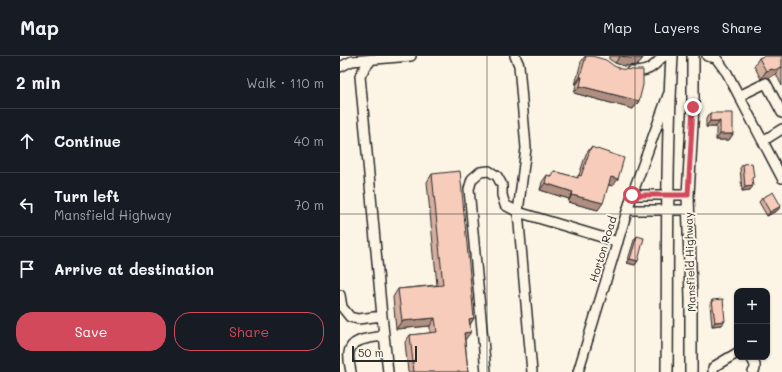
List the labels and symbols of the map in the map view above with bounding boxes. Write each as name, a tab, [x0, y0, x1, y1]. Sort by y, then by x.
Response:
route end	[684, 98, 702, 116]
route start	[623, 186, 641, 204]
street label: Mansfield Highway	[680, 212, 699, 312]
street label: Horton Road	[585, 214, 620, 284]
scale bar	[352, 344, 417, 363]

